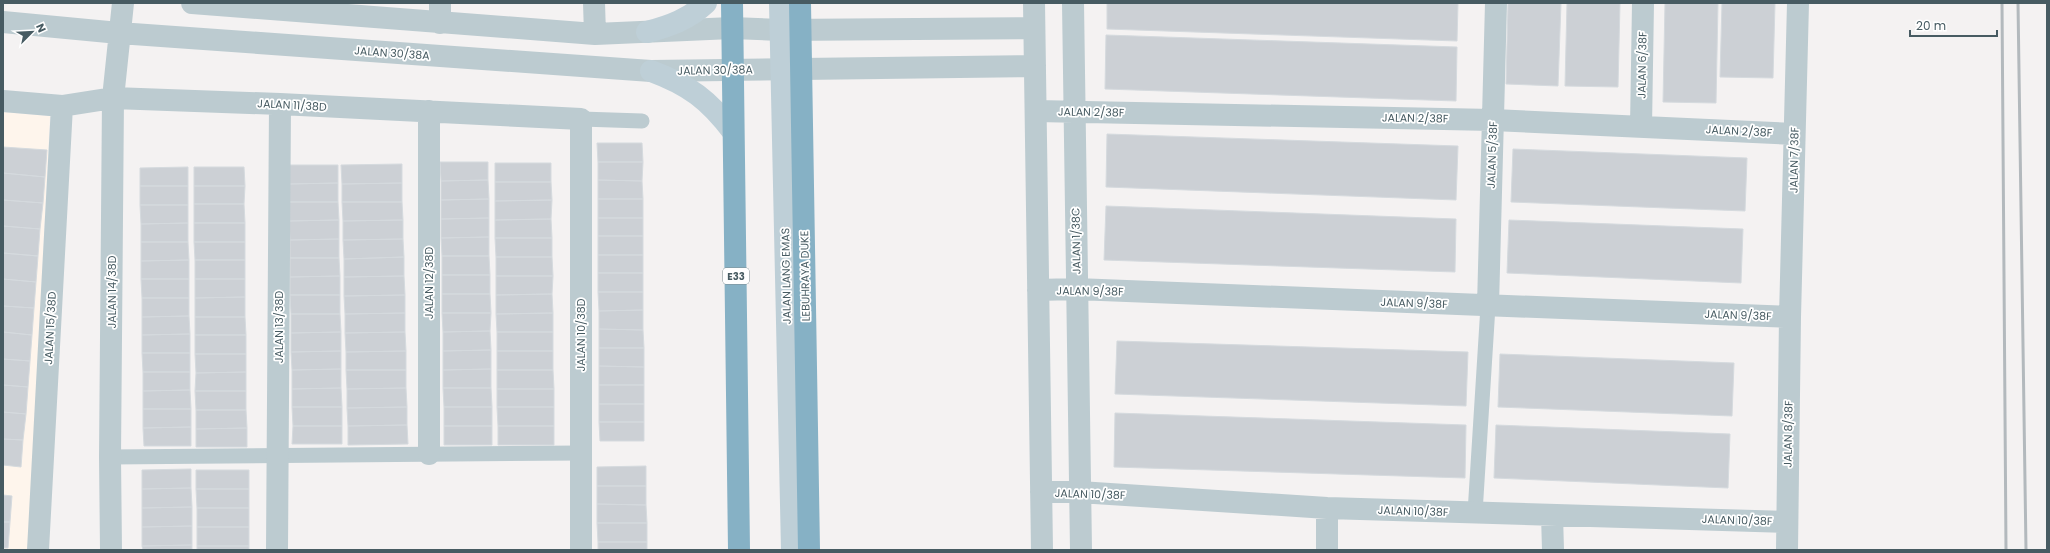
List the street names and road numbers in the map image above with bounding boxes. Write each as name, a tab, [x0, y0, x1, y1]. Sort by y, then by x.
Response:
street label: JALAN 6/38F	[1633, 31, 1651, 99]
street label: JALAN 30/38A	[354, 42, 431, 64]
street label: JALAN 30/38A	[677, 61, 753, 79]
street label: JALAN 11/38D	[257, 95, 327, 115]
street label: JALAN 2/38F	[1058, 103, 1125, 121]
street label: JALAN 2/38F	[1382, 109, 1449, 127]
street label: JALAN 5/38F	[1483, 121, 1501, 189]
street label: JALAN 2/38F	[1705, 121, 1773, 141]
street label: JALAN 7/38F	[1785, 126, 1803, 193]
street label: JALAN 1/38C	[1067, 207, 1085, 275]
street label: JALAN LANG EMAS	[777, 228, 795, 324]
street label: LEBUHRAYA DUKE	[796, 231, 814, 321]
street label: JALAN 12/38D	[421, 247, 437, 319]
street label: JALAN 14/38D	[104, 255, 120, 328]
road number: E33	[723, 268, 749, 284]
street label: JALAN 9/38F	[1056, 282, 1124, 300]
street label: JALAN 15/38D	[40, 291, 60, 365]
street label: JALAN 13/38D	[271, 291, 287, 363]
street label: JALAN 9/38F	[1380, 294, 1448, 312]
street label: JALAN 10/38D	[573, 298, 589, 371]
street label: JALAN 9/38F	[1704, 306, 1772, 324]
street label: JALAN 8/38F	[1779, 400, 1797, 468]
street label: JALAN 10/38F	[1054, 485, 1126, 503]
street label: JALAN 10/38F	[1377, 502, 1449, 520]
street label: JALAN 10/38F	[1701, 511, 1773, 529]

